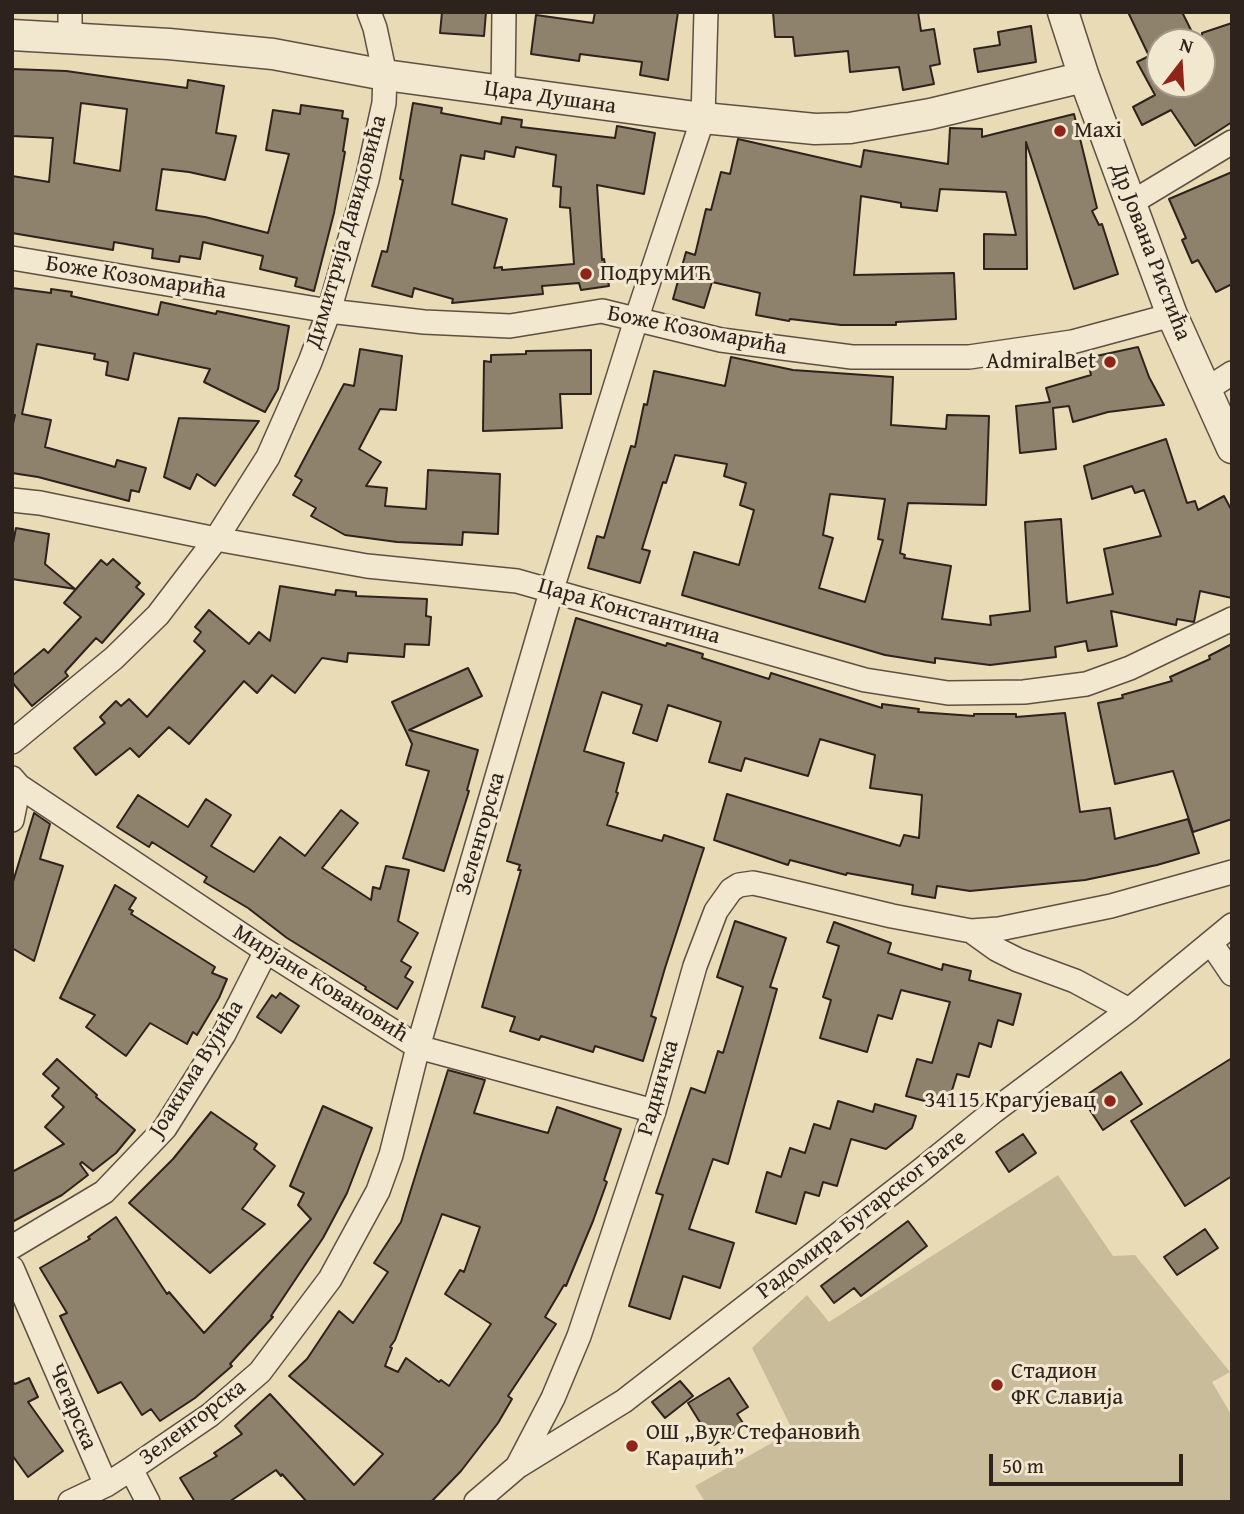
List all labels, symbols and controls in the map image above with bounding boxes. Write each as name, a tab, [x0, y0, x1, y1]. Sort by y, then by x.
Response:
north arrow	[1146, 28, 1216, 98]
text: N	[1176, 30, 1197, 60]
street label: Цара Душана	[482, 75, 618, 121]
street label: Димитрија Давидовића	[300, 112, 394, 352]
place label: Maxi	[1074, 117, 1122, 145]
marker: Maxi	[1052, 123, 1068, 139]
street label: Др Јована Ристића	[1104, 159, 1196, 345]
street label: Боже Козомарића	[44, 250, 228, 306]
place label: ПодрумИЋ	[600, 260, 712, 288]
marker: ПодрумИЋ	[578, 266, 594, 282]
street label: Боже Козомарића	[605, 300, 789, 362]
place label: AdmiralBet	[986, 348, 1096, 376]
marker: AdmiralBet	[1102, 354, 1118, 370]
street label: Цара Константина	[535, 573, 723, 651]
street label: Зеленгорска	[450, 769, 512, 899]
street label: Мирјане Ковановић	[227, 919, 413, 1049]
street label: Јоакима Вујића	[144, 995, 250, 1143]
street label: Радничка	[632, 1037, 686, 1139]
place label: 34115 Крагујевац	[924, 1087, 1096, 1115]
marker: 34115 Крагујевац	[1102, 1093, 1118, 1109]
street label: Радомира Бугарског Бате	[752, 1125, 972, 1305]
place label: Стадион ФК Славија	[1011, 1358, 1123, 1412]
street label: Чегарска	[41, 1360, 103, 1454]
street label: Зеленгорска	[134, 1374, 252, 1472]
marker: Стадион ФК Славија	[989, 1377, 1005, 1393]
place label: ОШ „Вук Стефановић Караџић”	[646, 1419, 860, 1473]
marker: ОШ „Вук Стефановић Караџић”	[624, 1438, 640, 1454]
scale bar	[992, 1440, 1186, 1484]
text: 50 m	[1002, 1450, 1044, 1481]

